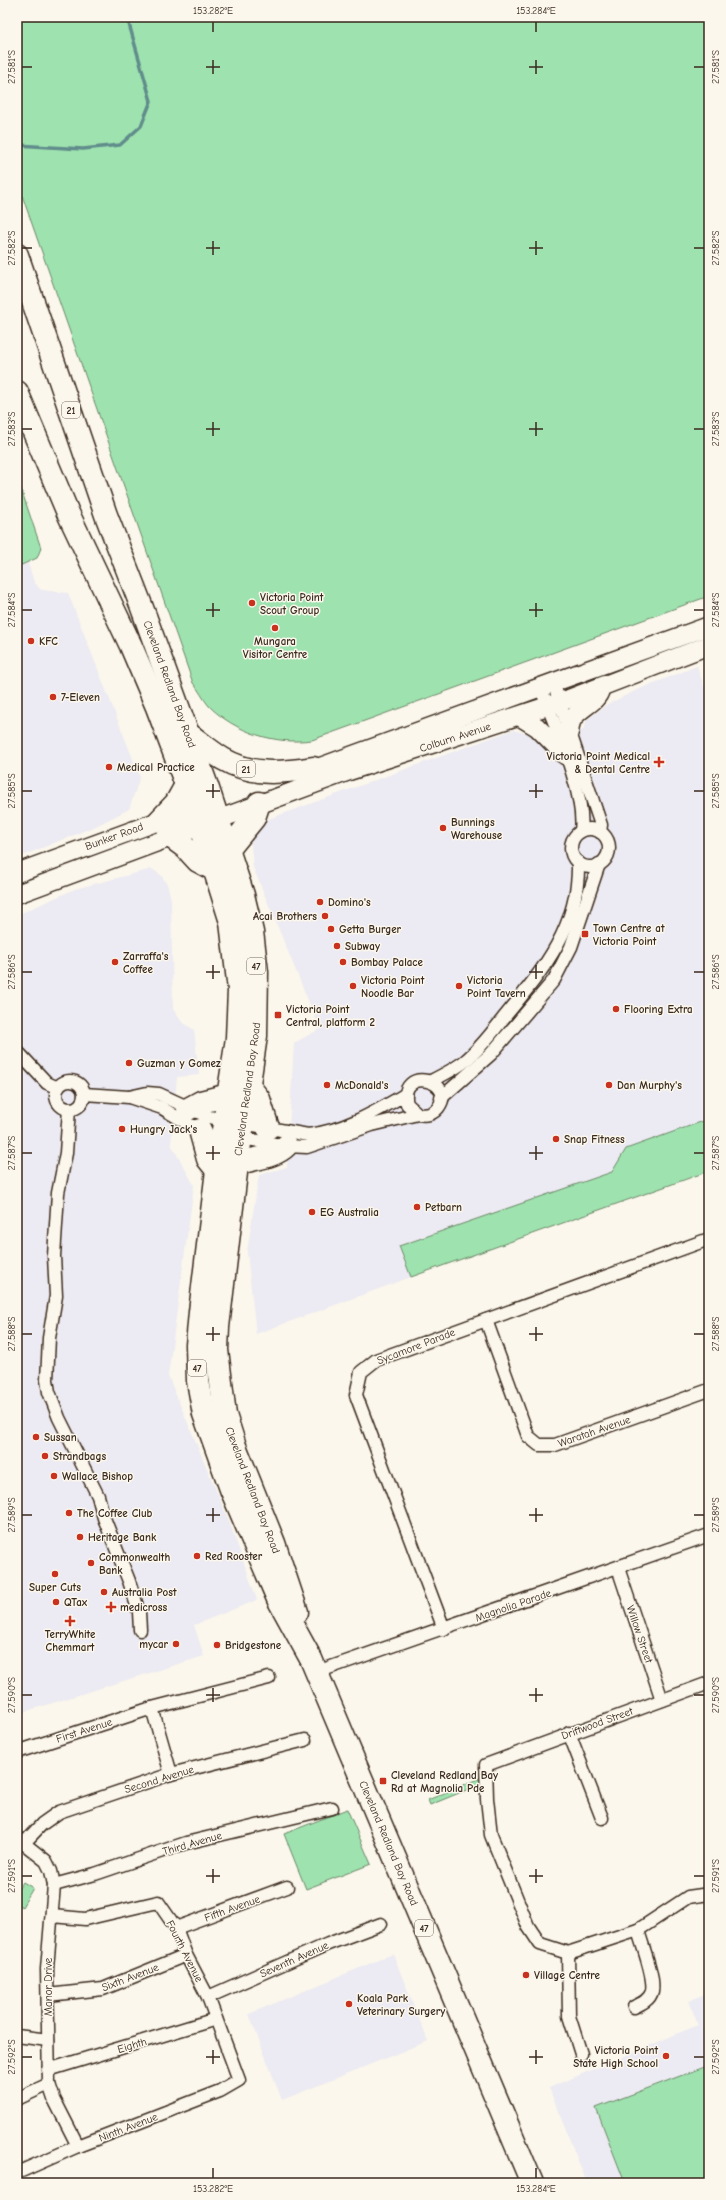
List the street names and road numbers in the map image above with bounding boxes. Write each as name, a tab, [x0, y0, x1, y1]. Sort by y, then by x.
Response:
road number: 21	[62, 402, 80, 418]
street label: Cleveland Redland Bay Road	[140, 619, 199, 750]
street label: Colburn Avenue	[418, 720, 493, 755]
road number: 21	[237, 761, 255, 777]
street label: Bunker Road	[83, 820, 145, 853]
road number: 47	[247, 958, 265, 974]
street label: Cleveland Redland Bay Road	[232, 1021, 263, 1157]
street label: Sycamore Parade	[375, 1325, 458, 1367]
road number: 47	[188, 1360, 206, 1376]
street label: Waratah Avenue	[556, 1413, 633, 1450]
street label: Cleveland Redland Bay Road	[222, 1425, 283, 1555]
street label: Magnolia Parade	[473, 1586, 553, 1625]
street label: Willow Street	[624, 1603, 656, 1666]
street label: Driftwood Street	[560, 1704, 635, 1742]
street label: First Avenue	[55, 1715, 114, 1746]
street label: Second Avenue	[123, 1763, 196, 1796]
street label: Cleveland Redland Bay Road	[356, 1779, 421, 1908]
street label: Third Avenue	[161, 1829, 224, 1858]
street label: Fifth Avenue	[203, 1892, 262, 1925]
street label: Fourth Avenue	[163, 1918, 206, 1985]
road number: 47	[415, 1920, 433, 1936]
street label: Seventh Avenue	[258, 1938, 331, 1980]
street label: Manor Drive	[42, 1957, 55, 2016]
street label: Sixth Avenue	[100, 1960, 161, 1994]
street label: Eighth	[116, 2035, 148, 2056]
street label: Ninth Avenue	[97, 2110, 160, 2145]

